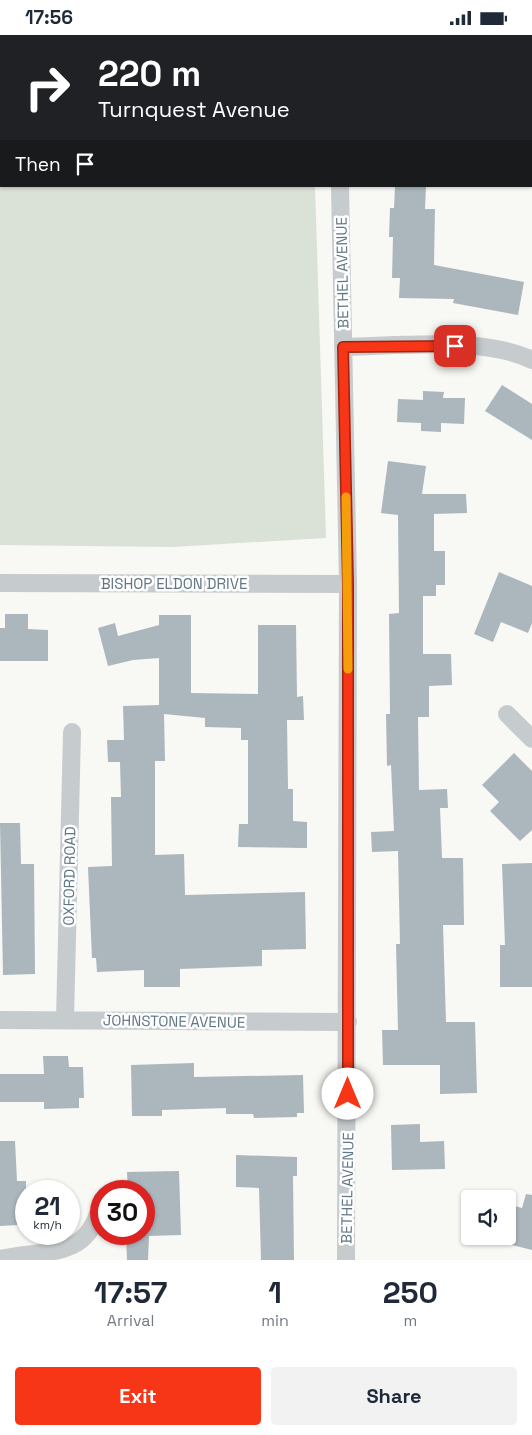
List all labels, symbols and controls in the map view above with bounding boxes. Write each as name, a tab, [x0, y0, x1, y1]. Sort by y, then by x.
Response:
text: 17:56	[25, 5, 73, 30]
text: 220 m	[98, 52, 201, 96]
icon: right	[15, 55, 80, 120]
text: Turnquest Avenue	[98, 95, 290, 123]
icon: arrive	[71, 150, 99, 178]
text: Then	[15, 152, 61, 177]
street label: BETHEL AVENUE	[332, 217, 352, 329]
pin	[434, 325, 476, 367]
icon: arrive	[441, 332, 469, 360]
street label: BISHOP ELDON DRIVE	[101, 574, 247, 593]
street label: OXFORD ROAD	[59, 826, 79, 926]
street label: JOHNSTONE AVENUE	[103, 1010, 245, 1032]
position arrow	[321, 1067, 373, 1119]
street label: BETHEL AVENUE	[337, 1132, 357, 1244]
speed limit sign: 30	[90, 1180, 155, 1245]
text: 21	[34, 1190, 61, 1222]
map controls	[461, 1190, 516, 1245]
button: sound	[461, 1190, 516, 1245]
text: km/h	[33, 1217, 62, 1233]
text: 17:57	[94, 1273, 167, 1312]
text: 1	[268, 1273, 282, 1312]
text: 250	[383, 1273, 438, 1312]
text: Arrival	[107, 1310, 154, 1331]
text: min	[261, 1310, 289, 1331]
text: m	[404, 1310, 417, 1331]
button: Exit	[15, 1367, 261, 1425]
button: Share	[271, 1367, 517, 1425]

